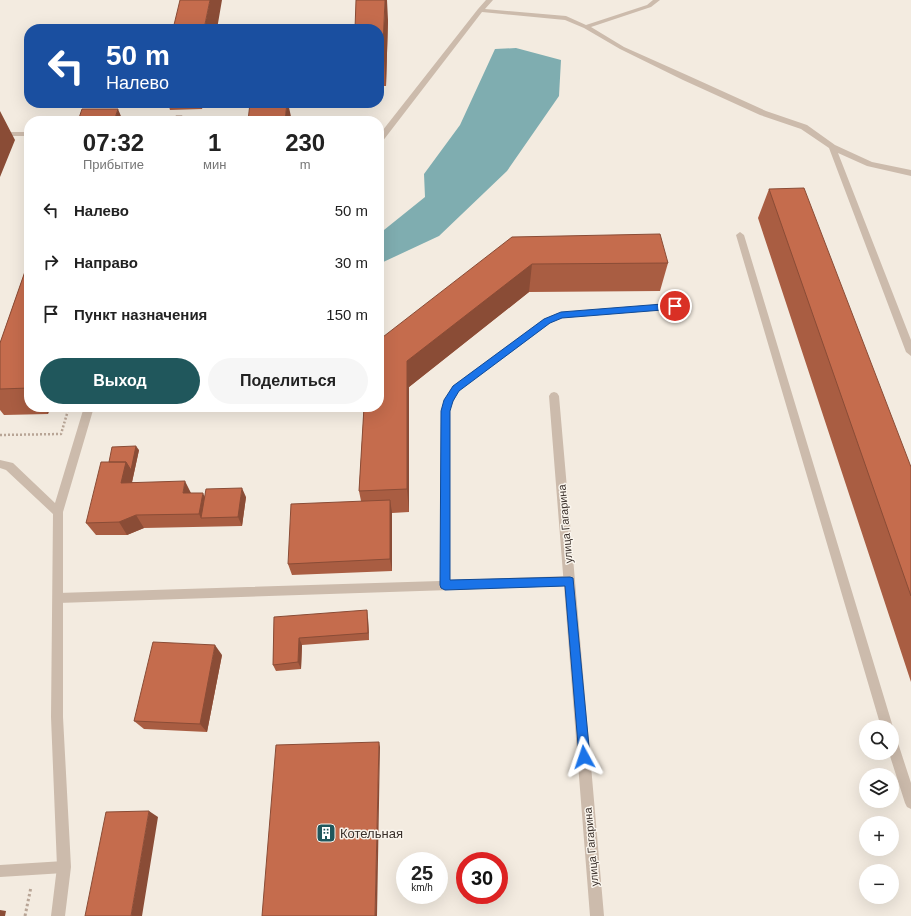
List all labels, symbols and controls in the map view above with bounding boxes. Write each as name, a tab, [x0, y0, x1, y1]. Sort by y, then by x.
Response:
icon: left	[40, 40, 92, 92]
text: 50 m	[106, 40, 170, 71]
text: Налево	[106, 73, 169, 93]
text: 07:32	[83, 129, 144, 156]
text: 1	[208, 129, 221, 156]
text: 230	[285, 129, 325, 156]
text: Прибытие	[83, 157, 144, 172]
text: мин	[203, 157, 226, 172]
text: m	[300, 157, 311, 172]
icon: left	[40, 199, 62, 221]
text: Налево	[74, 202, 129, 219]
text: 50 m	[335, 202, 368, 219]
icon: right	[40, 251, 62, 273]
text: Направо	[74, 254, 138, 271]
text: 30 m	[335, 254, 368, 271]
pin	[658, 289, 692, 323]
icon: arrive	[664, 295, 686, 317]
icon: arrive	[40, 303, 62, 325]
text: Пункт назначения	[74, 306, 207, 323]
text: 150 m	[326, 306, 368, 323]
button: Выход	[40, 358, 200, 404]
button: Поделиться	[208, 358, 368, 404]
street label: улица Гагарина	[555, 483, 574, 564]
map controls	[859, 720, 899, 904]
button: search	[859, 720, 899, 760]
position arrow	[563, 736, 605, 778]
button: layers	[859, 768, 899, 808]
street label: улица Гагарина	[581, 806, 600, 887]
button: +	[859, 816, 899, 856]
building icon: Котельная	[315, 822, 337, 844]
place label: Котельная	[340, 826, 403, 841]
speed limit sign: 30	[456, 852, 508, 904]
text: 25	[411, 862, 433, 884]
button: −	[859, 864, 899, 904]
text: km/h	[411, 882, 433, 893]

